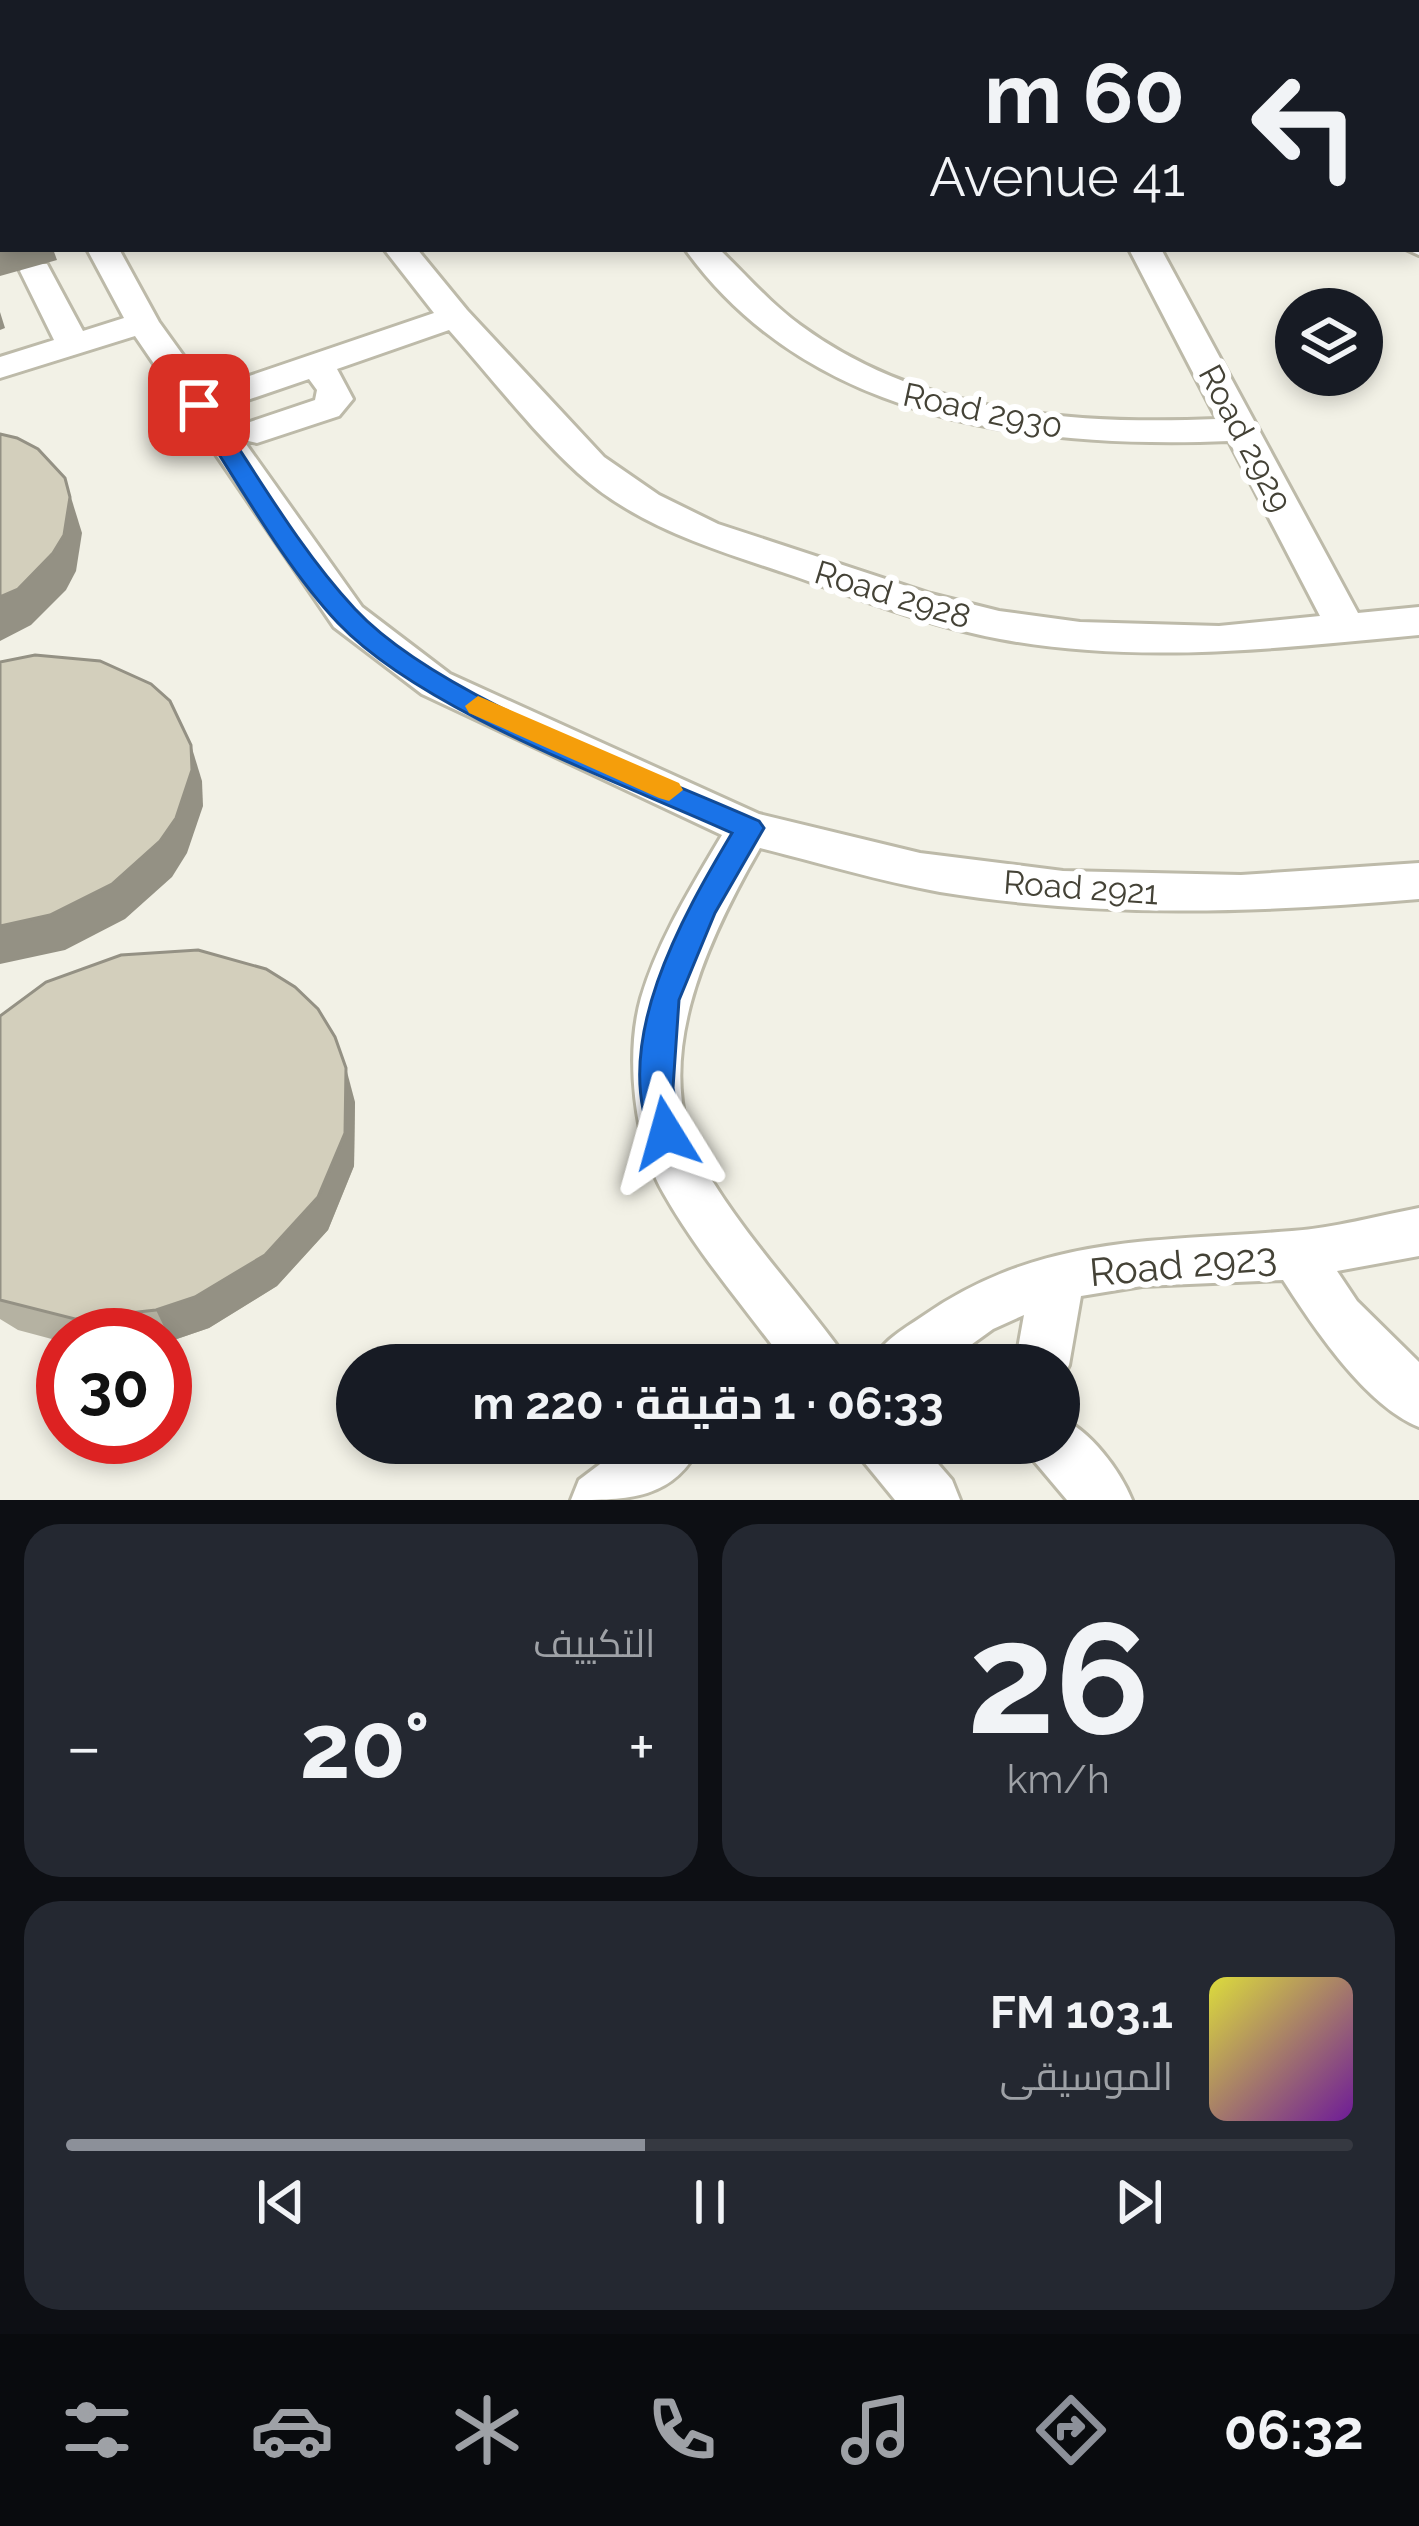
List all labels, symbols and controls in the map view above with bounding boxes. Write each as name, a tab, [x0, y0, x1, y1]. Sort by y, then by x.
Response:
text: 60 m	[984, 44, 1185, 143]
icon: left	[1227, 48, 1383, 204]
text: Avenue 41	[929, 145, 1185, 209]
map controls	[1275, 288, 1383, 396]
button: layers	[1275, 288, 1383, 396]
pin	[148, 354, 250, 456]
street label: Road 2929	[1191, 358, 1300, 518]
icon: arrive	[166, 372, 232, 438]
street label: Road 2930	[900, 375, 1066, 446]
street label: Road 2928	[810, 552, 975, 637]
street label: Road 2921	[1002, 863, 1160, 912]
position arrow	[603, 1070, 729, 1196]
street label: Road 2923	[1087, 1233, 1279, 1295]
speed limit sign: 30	[36, 1308, 192, 1464]
text: 06:33 · 1 دقيقة · 220 m	[472, 1377, 944, 1430]
text: 26	[967, 1586, 1150, 1770]
text: التكييف	[533, 1620, 656, 1666]
text: 20°	[300, 1693, 430, 1799]
text: −	[66, 1708, 102, 1785]
text: +	[628, 1708, 655, 1785]
text: km/h	[1007, 1756, 1110, 1802]
text: 103.1 FM	[990, 1986, 1173, 2039]
text: الموسيقى	[1000, 2053, 1173, 2099]
icon: previous	[248, 2169, 314, 2235]
icon: pause	[677, 2169, 743, 2235]
icon: next	[1106, 2169, 1172, 2235]
icon: filters	[55, 2388, 139, 2472]
icon: car	[250, 2388, 334, 2472]
icon: climate	[445, 2388, 529, 2472]
icon: phone	[640, 2388, 724, 2472]
icon: music	[834, 2388, 918, 2472]
icon: directions	[1029, 2388, 1113, 2472]
text: 06:32	[1224, 2398, 1364, 2462]

